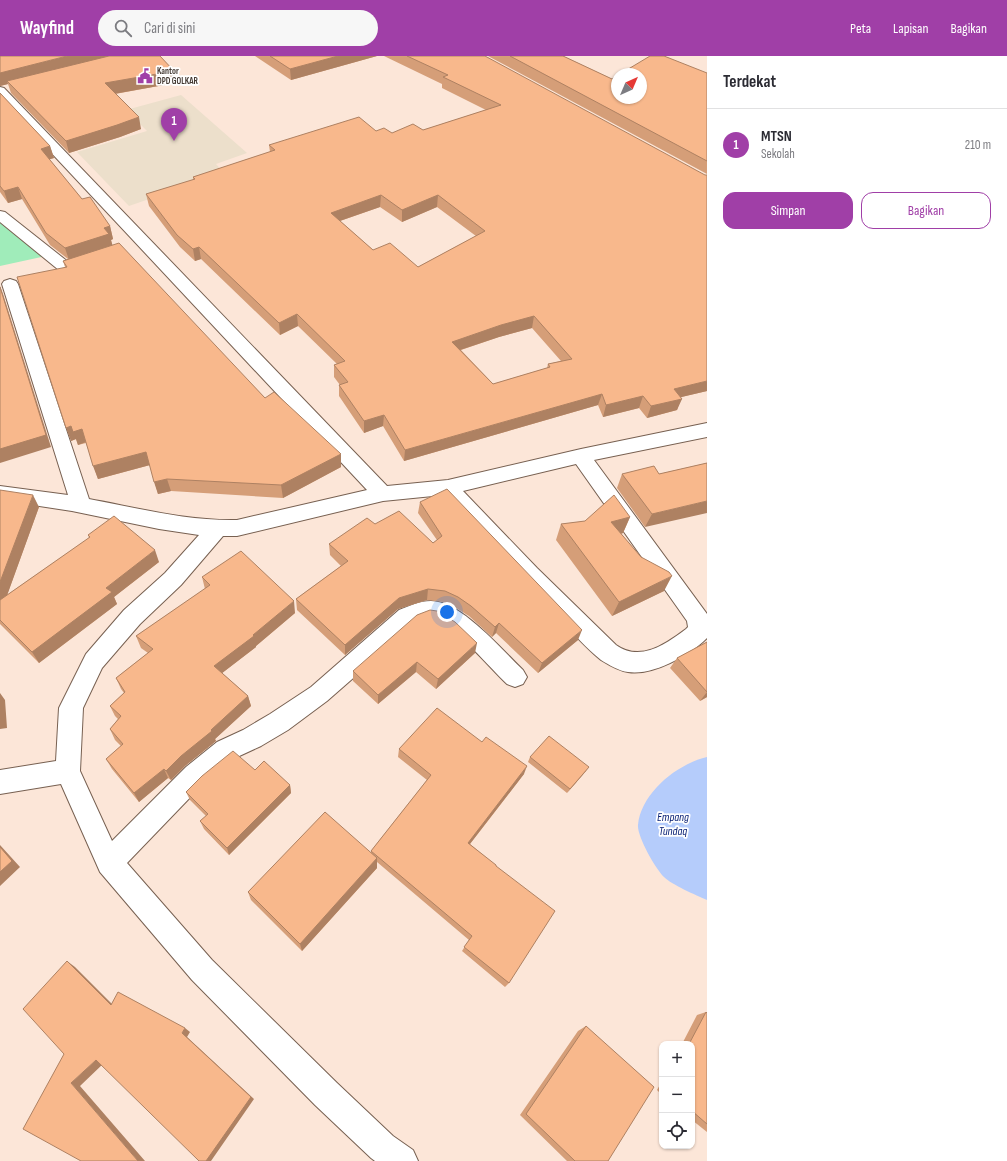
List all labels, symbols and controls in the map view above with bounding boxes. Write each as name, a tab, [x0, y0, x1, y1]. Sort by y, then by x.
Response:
search box	[98, 10, 378, 46]
text: Wayfind	[20, 17, 74, 40]
icon: search	[112, 17, 134, 39]
text: Cari di sini	[144, 19, 195, 38]
text: Peta	[850, 20, 871, 37]
text: Lapisan	[893, 20, 928, 37]
text: Bagikan	[950, 20, 987, 37]
place label: Kantor DPD GOLKAR	[157, 66, 198, 87]
public building icon: Kantor DPD GOLKAR	[136, 67, 154, 85]
north arrow	[611, 68, 647, 104]
text: Terdekat	[723, 72, 776, 92]
pin: 1	[161, 108, 187, 141]
text: MTSN	[761, 127, 792, 146]
text: 1	[733, 137, 739, 153]
text: 210 m	[965, 137, 991, 153]
text: Sekolah	[761, 146, 795, 162]
button: Simpan	[723, 192, 853, 229]
button: Bagikan	[861, 192, 991, 229]
your location	[437, 602, 457, 622]
water label: Empang Tundaq	[657, 810, 689, 839]
map controls	[659, 1041, 695, 1149]
button: +	[659, 1041, 695, 1077]
button: −	[659, 1077, 695, 1113]
button: locate	[659, 1113, 695, 1149]

